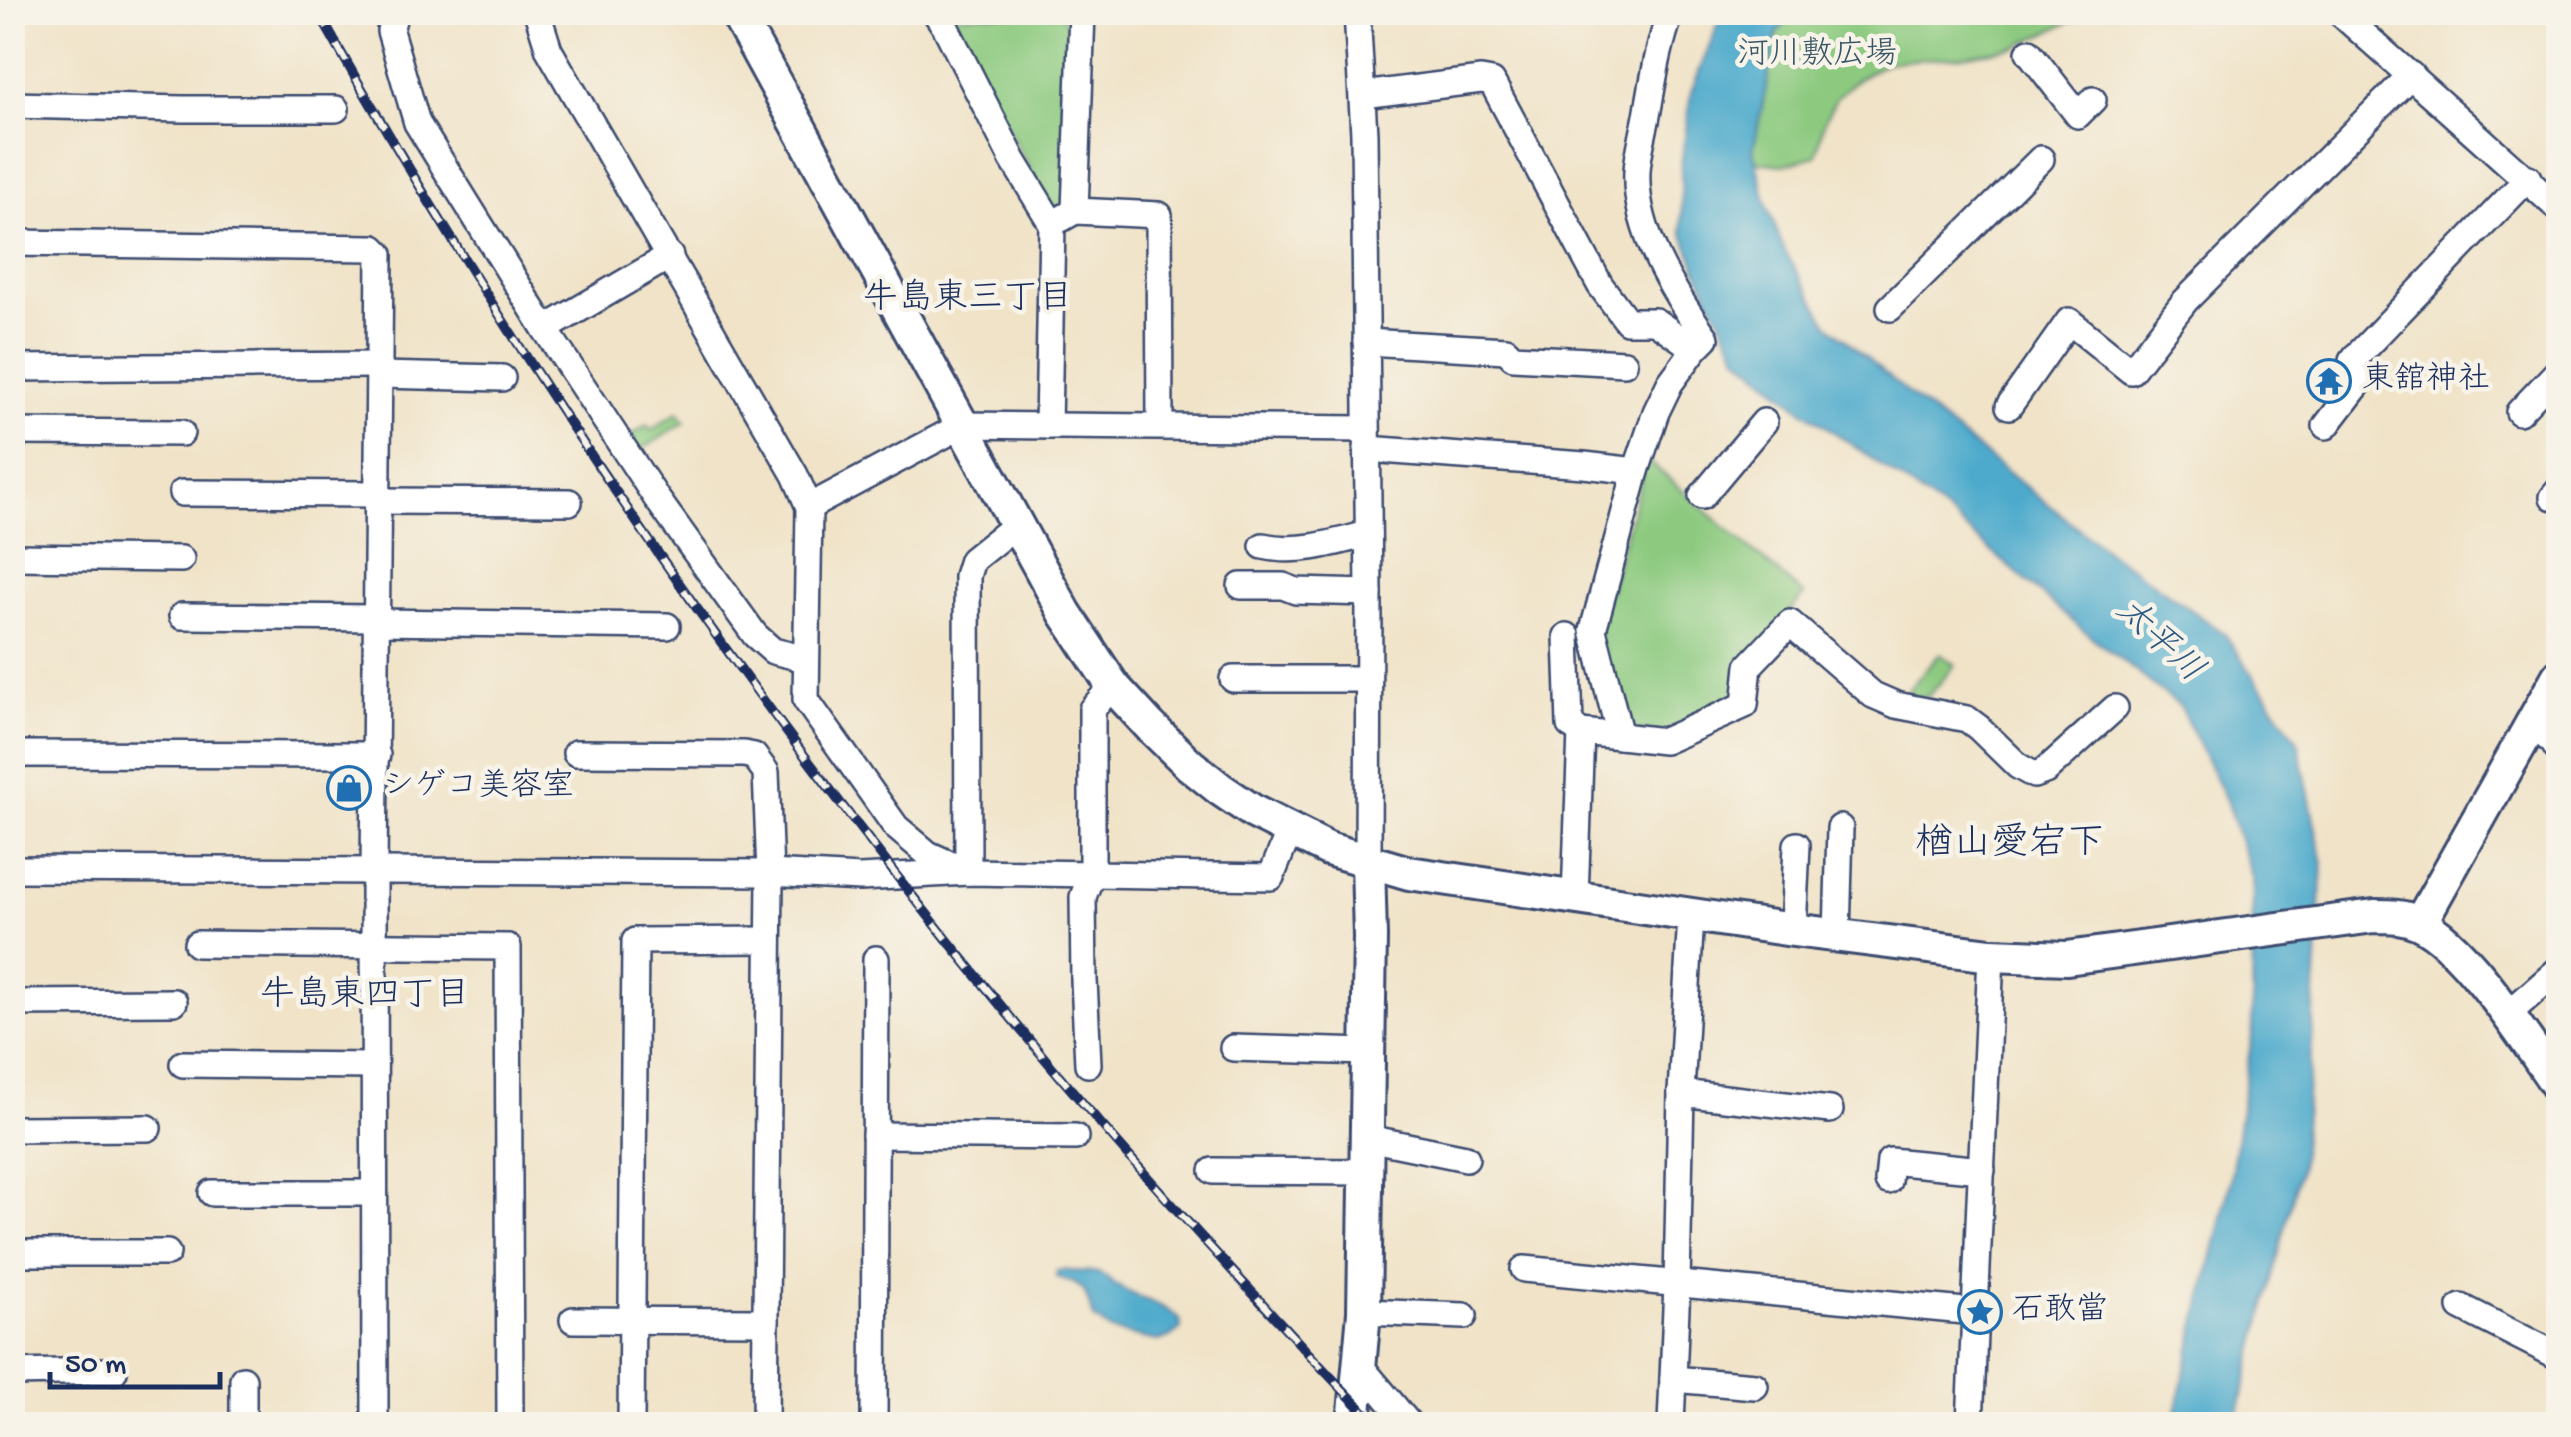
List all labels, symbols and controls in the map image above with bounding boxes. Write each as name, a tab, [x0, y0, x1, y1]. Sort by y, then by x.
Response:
park label: 河川敷広場	[1737, 36, 1897, 75]
district label: 牛島東三丁目	[863, 278, 1073, 321]
temple icon: 東舘神社	[2306, 358, 2352, 404]
place label: 東舘神社	[2362, 360, 2490, 400]
water label: 太平川	[2106, 590, 2211, 693]
shop icon: シゲコ美容室	[326, 765, 372, 811]
place label: シゲコ美容室	[382, 768, 574, 807]
district label: 楢山愛宕下	[1915, 822, 2105, 868]
district label: 牛島東四丁目	[260, 975, 470, 1018]
place icon: 石敢當	[1957, 1289, 2003, 1335]
place label: 石敢當	[2012, 1291, 2108, 1331]
scale bar	[50, 1327, 220, 1389]
text: 50 m	[65, 1349, 126, 1384]

